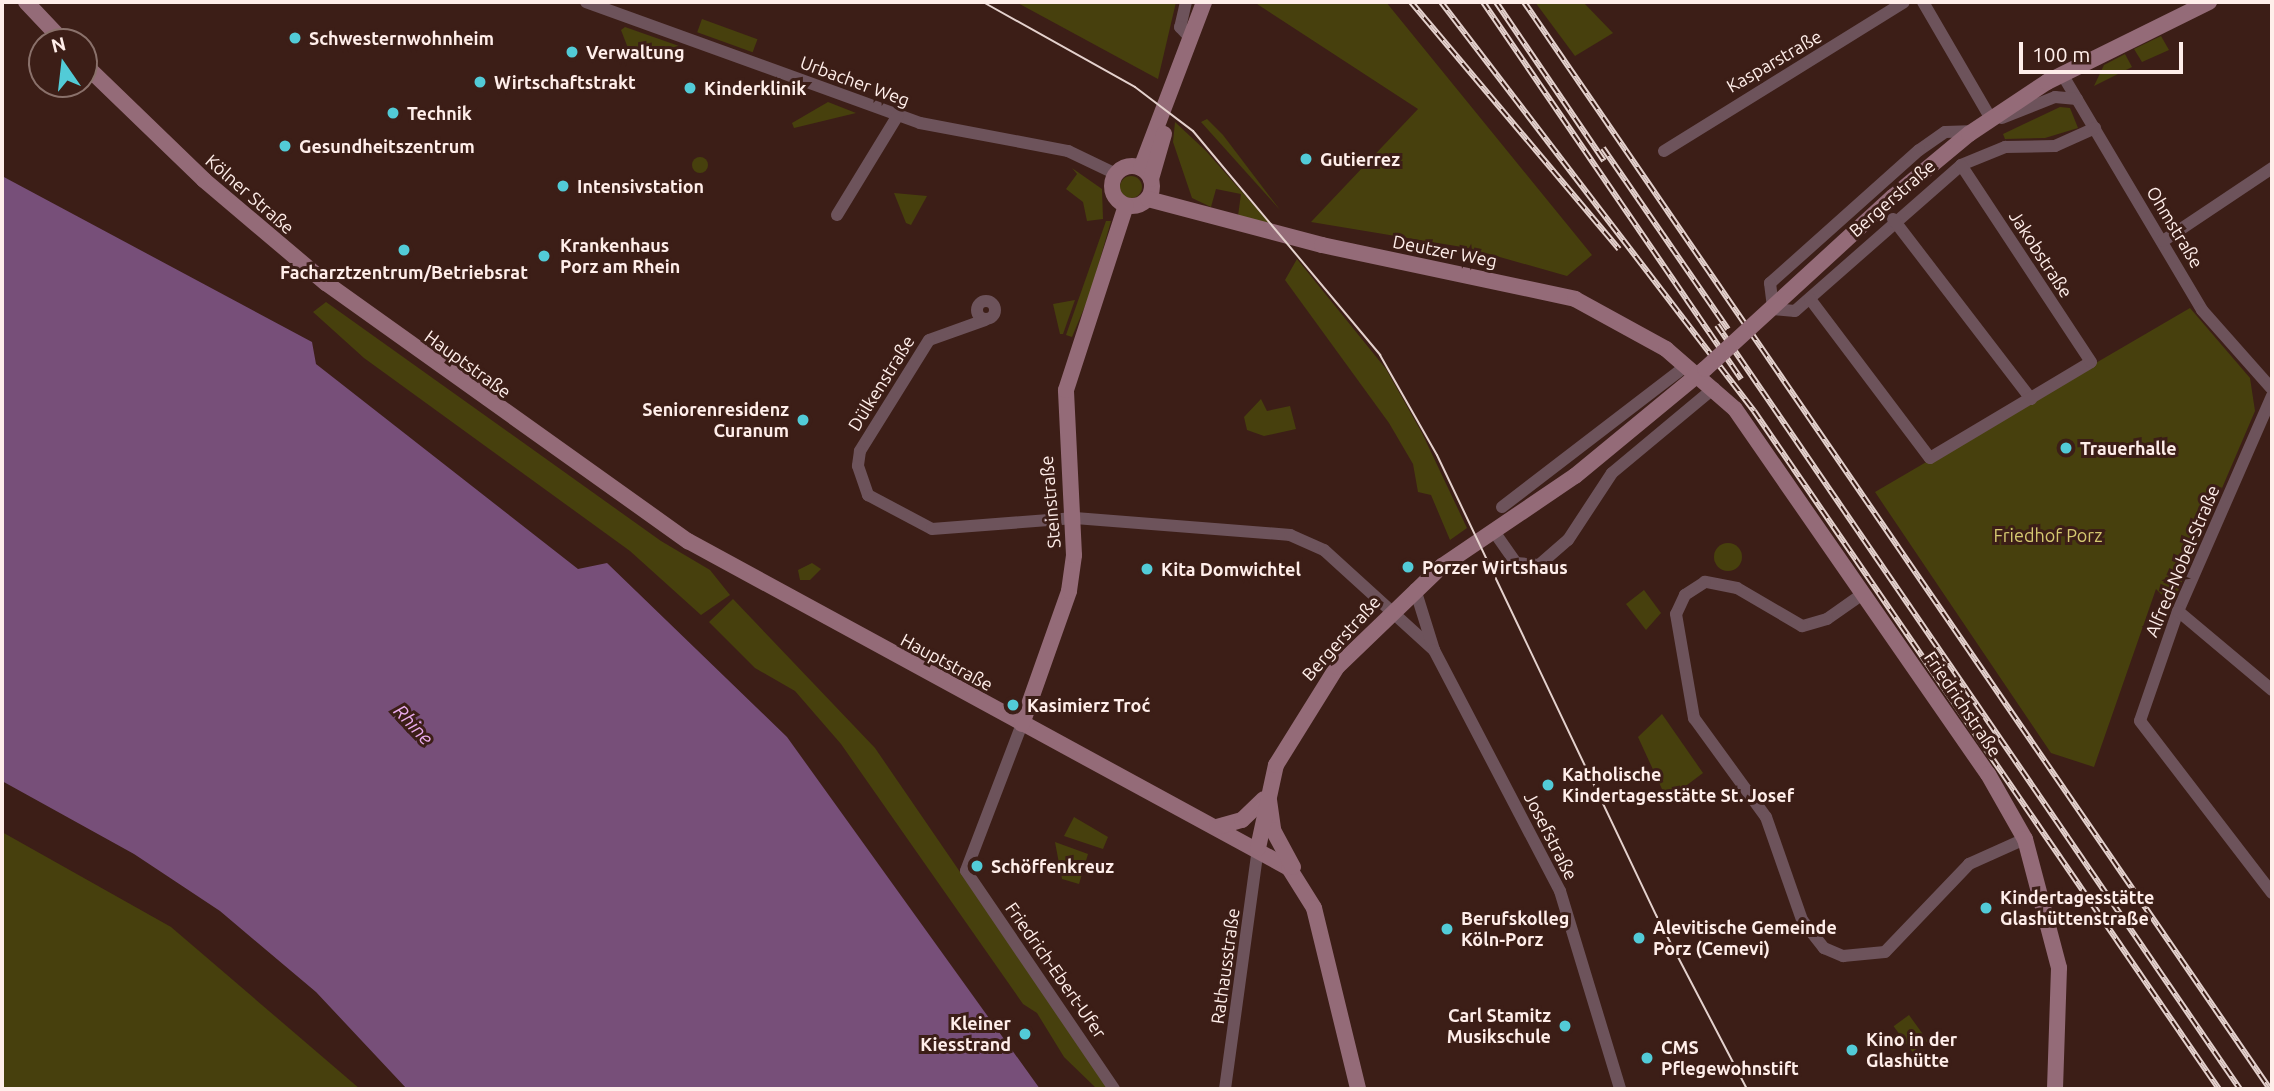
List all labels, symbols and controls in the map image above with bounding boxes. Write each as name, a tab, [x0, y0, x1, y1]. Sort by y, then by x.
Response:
street label: Kasparstraße	[1723, 25, 1825, 97]
place label: Schwesternwohnheim	[309, 27, 494, 49]
north arrow	[28, 28, 98, 98]
scale bar	[2022, 28, 2186, 72]
marker: Schwesternwohnheim	[287, 30, 303, 46]
text: N	[49, 32, 68, 57]
place label: Verwaltung	[586, 41, 685, 63]
text: 100 m	[2032, 42, 2090, 66]
marker: Verwaltung	[564, 44, 580, 60]
street label: Urbacher Weg	[797, 51, 913, 111]
place label: Wirtschaftstrakt	[494, 71, 636, 93]
marker: Wirtschaftstrakt	[472, 74, 488, 90]
place label: Kinderklinik	[704, 77, 806, 99]
marker: Kinderklinik	[682, 80, 698, 96]
place label: Technik	[407, 102, 472, 124]
marker: Technik	[385, 105, 401, 121]
place label: Gesundheitszentrum	[299, 135, 475, 157]
marker: Gesundheitszentrum	[277, 138, 293, 154]
place label: Gutierrez	[1320, 148, 1400, 170]
street label: Kölner Straße	[201, 150, 299, 238]
marker: Gutierrez	[1298, 151, 1314, 167]
street label: Bergerstraße	[1845, 155, 1939, 241]
place label: Intensivstation	[577, 175, 704, 197]
marker: Intensivstation	[555, 178, 571, 194]
street label: Ohmstraße	[2142, 182, 2208, 272]
street label: Jakobstraße	[2005, 206, 2077, 302]
street label: Deutzer Weg	[1391, 230, 1499, 272]
place label: Krankenhaus Porz am Rhein	[560, 235, 680, 278]
marker: Facharztzentrum/Betriebsrat	[396, 242, 412, 258]
marker: Krankenhaus Porz am Rhein	[534, 246, 554, 266]
place label: Facharztzentrum/Betriebsrat	[280, 261, 528, 283]
street label: Hauptstraße	[421, 325, 515, 403]
street label: Dülkenstraße	[843, 331, 919, 435]
place label: Seniorenresidenz Curanum	[642, 399, 789, 442]
marker: Seniorenresidenz Curanum	[795, 412, 811, 428]
place label: Trauerhalle	[2080, 437, 2177, 459]
marker: Trauerhalle	[2058, 440, 2074, 456]
street label: Steinstraße	[1035, 455, 1065, 549]
street label: Alfred-Nobel-Straße	[2140, 482, 2224, 640]
park label: Friedhof Porz	[1994, 524, 2102, 546]
place label: Porzer Wirtshaus	[1422, 556, 1568, 578]
place label: Kita Domwichtel	[1161, 558, 1301, 580]
marker: Porzer Wirtshaus	[1400, 559, 1416, 575]
marker: Kita Domwichtel	[1139, 561, 1155, 577]
street label: Bergerstraße	[1297, 591, 1385, 685]
street label: Hauptstraße	[897, 629, 997, 695]
street label: Friedrichstraße	[1920, 647, 2006, 761]
place label: Kasimierz Troć	[1027, 694, 1150, 716]
marker: Kasimierz Troć	[1005, 697, 1021, 713]
water label: Rhine	[389, 700, 437, 750]
place label: Katholische Kindertagesstätte St. Josef	[1562, 764, 1794, 806]
marker: Katholische Kindertagesstätte St. Josef	[1540, 777, 1556, 793]
street label: Josefstraße	[1520, 788, 1582, 884]
place label: Schöffenkreuz	[991, 855, 1114, 877]
marker: Schöffenkreuz	[969, 858, 985, 874]
place label: Kindertagesstätte Glashüttenstraße	[2000, 887, 2154, 930]
street label: Friedrich-Ebert-Ufer	[1001, 898, 1111, 1042]
marker: Kindertagesstätte Glashüttenstraße	[1978, 900, 1994, 916]
street label: Rathausstraße	[1206, 907, 1244, 1025]
place label: Berufskolleg Köln-Porz	[1461, 908, 1569, 950]
place label: Alevitische Gemeinde Porz (Cemevi)	[1653, 917, 1837, 960]
marker: Berufskolleg Köln-Porz	[1439, 921, 1455, 937]
marker: Alevitische Gemeinde Porz (Cemevi)	[1631, 930, 1647, 946]
place label: Carl Stamitz Musikschule	[1447, 1005, 1551, 1048]
place label: Kleiner Kiesstrand	[920, 1013, 1011, 1056]
marker: Carl Stamitz Musikschule	[1557, 1018, 1573, 1034]
marker: Kleiner Kiesstrand	[1017, 1026, 1033, 1042]
place label: Kino in der Glashütte	[1866, 1029, 1957, 1072]
place label: CMS Pflegewohnstift	[1661, 1037, 1799, 1080]
marker: Kino in der Glashütte	[1844, 1042, 1860, 1058]
marker: CMS Pflegewohnstift	[1639, 1050, 1655, 1066]

